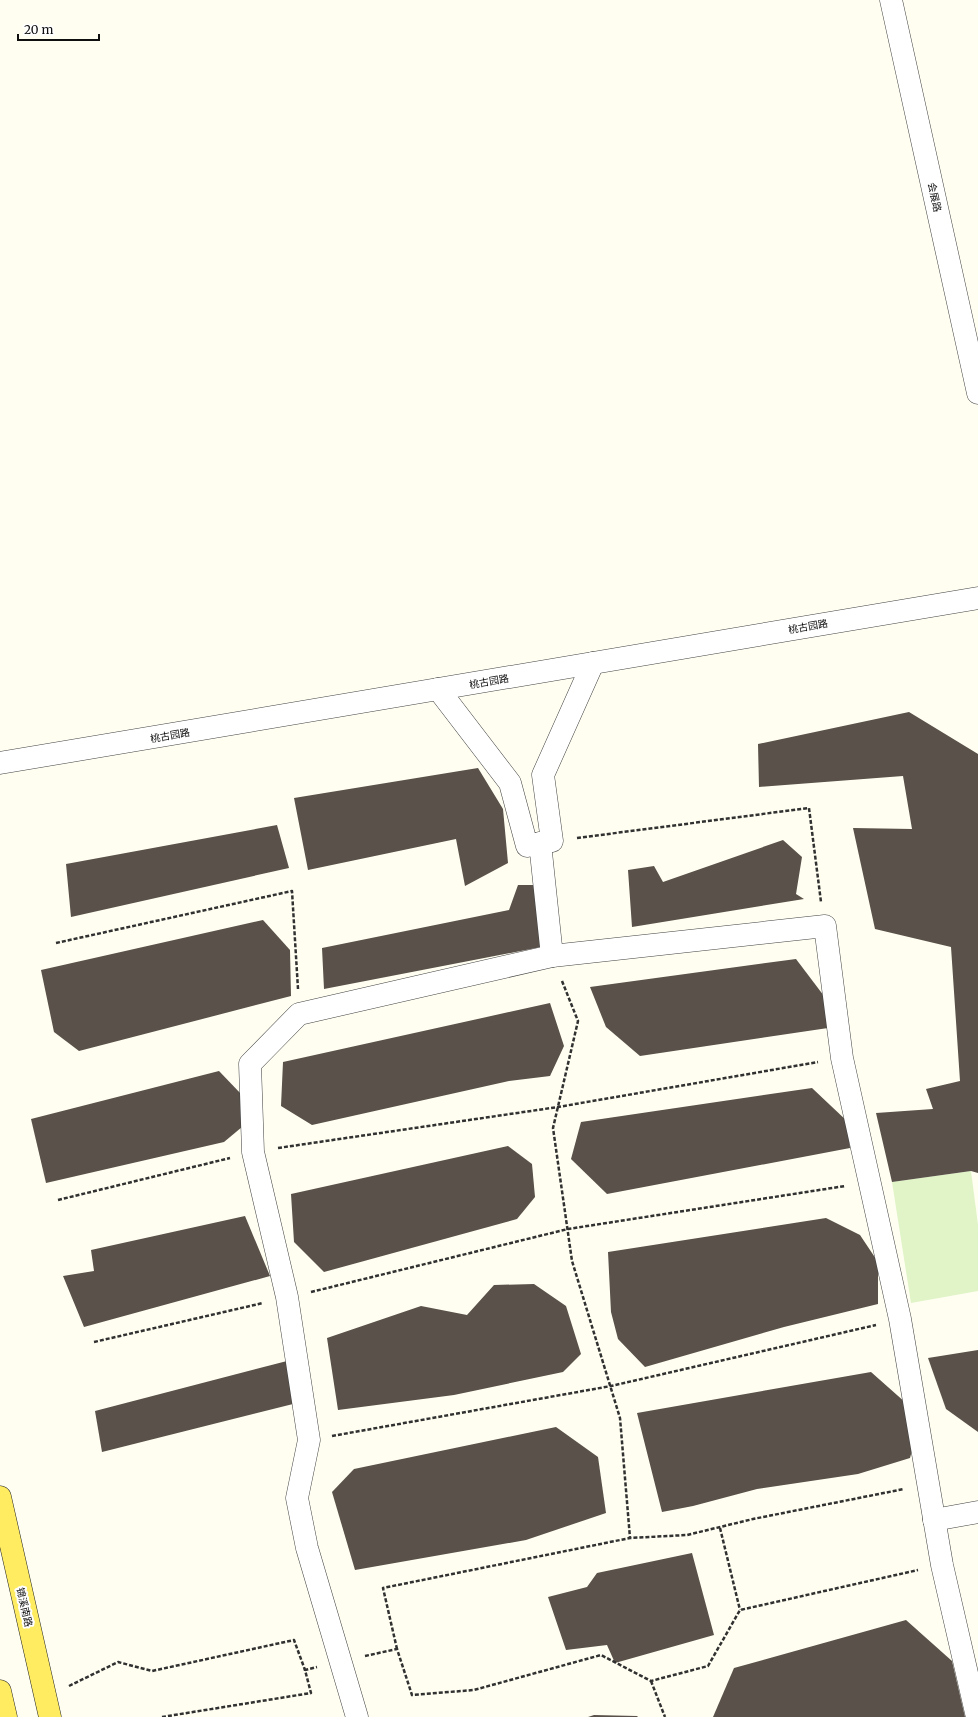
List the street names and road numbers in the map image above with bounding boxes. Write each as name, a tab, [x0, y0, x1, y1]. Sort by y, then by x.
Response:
street label: 会展路	[925, 181, 944, 213]
street label: 桃古园路	[787, 617, 829, 636]
street label: 桃古园路	[468, 672, 510, 691]
street label: 桃古园路	[149, 726, 191, 745]
street label: 锦溪南路	[14, 1586, 35, 1628]

